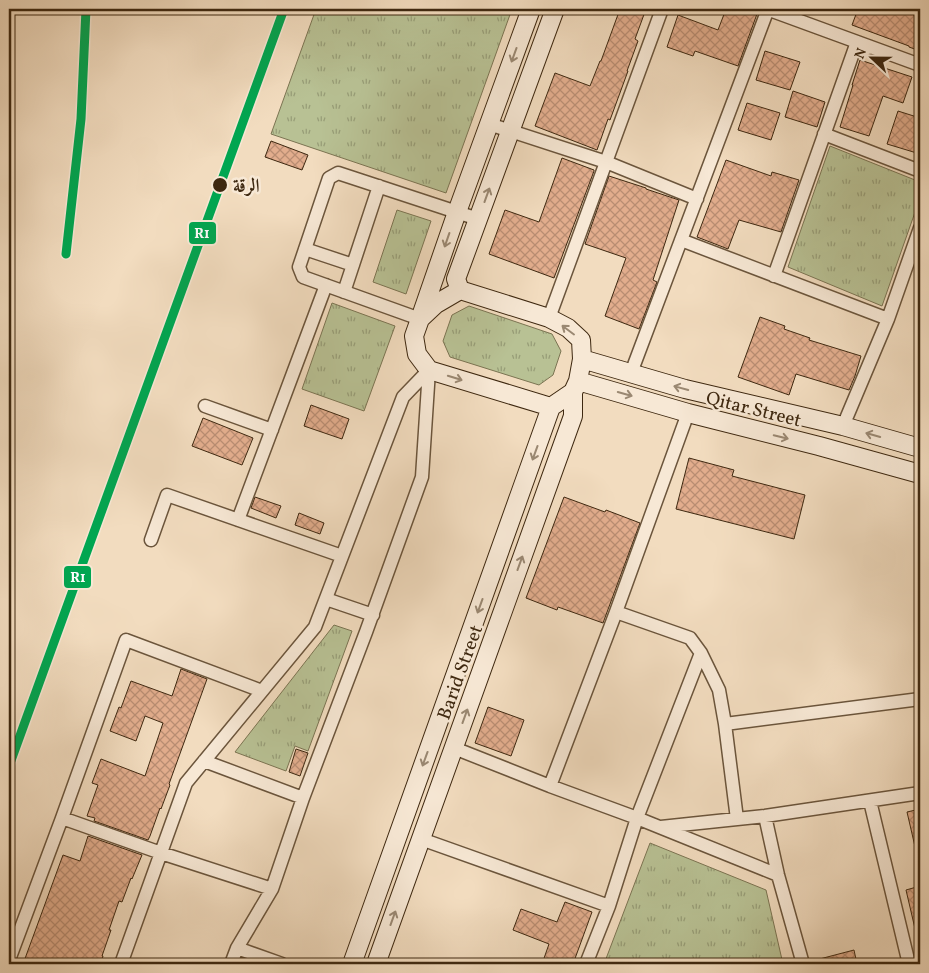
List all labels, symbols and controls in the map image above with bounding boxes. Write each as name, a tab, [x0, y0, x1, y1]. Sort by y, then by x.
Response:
north arrow	[846, 32, 896, 82]
text: N	[851, 45, 872, 62]
one-way arrow	[509, 46, 518, 62]
place label: الرقة	[233, 174, 260, 200]
marker: الرقة	[211, 176, 229, 194]
one-way arrow	[482, 187, 492, 203]
line badge: R1	[188, 221, 217, 245]
text: R1	[194, 225, 210, 244]
one-way arrow	[442, 232, 451, 247]
one-way arrow	[562, 324, 575, 335]
one-way arrow	[446, 373, 462, 383]
one-way arrow	[674, 383, 690, 392]
street label: Qitar Street	[703, 386, 804, 434]
one-way arrow	[616, 390, 632, 400]
one-way arrow	[866, 429, 882, 439]
one-way arrow	[773, 432, 789, 442]
one-way arrow	[530, 445, 539, 460]
one-way arrow	[516, 556, 525, 571]
line badge: R1	[63, 565, 92, 589]
text: R1	[70, 569, 86, 588]
one-way arrow	[475, 598, 484, 613]
street label: Barid Street	[432, 621, 490, 724]
one-way arrow	[461, 709, 470, 724]
one-way arrow	[420, 751, 429, 766]
one-way arrow	[388, 911, 398, 927]

